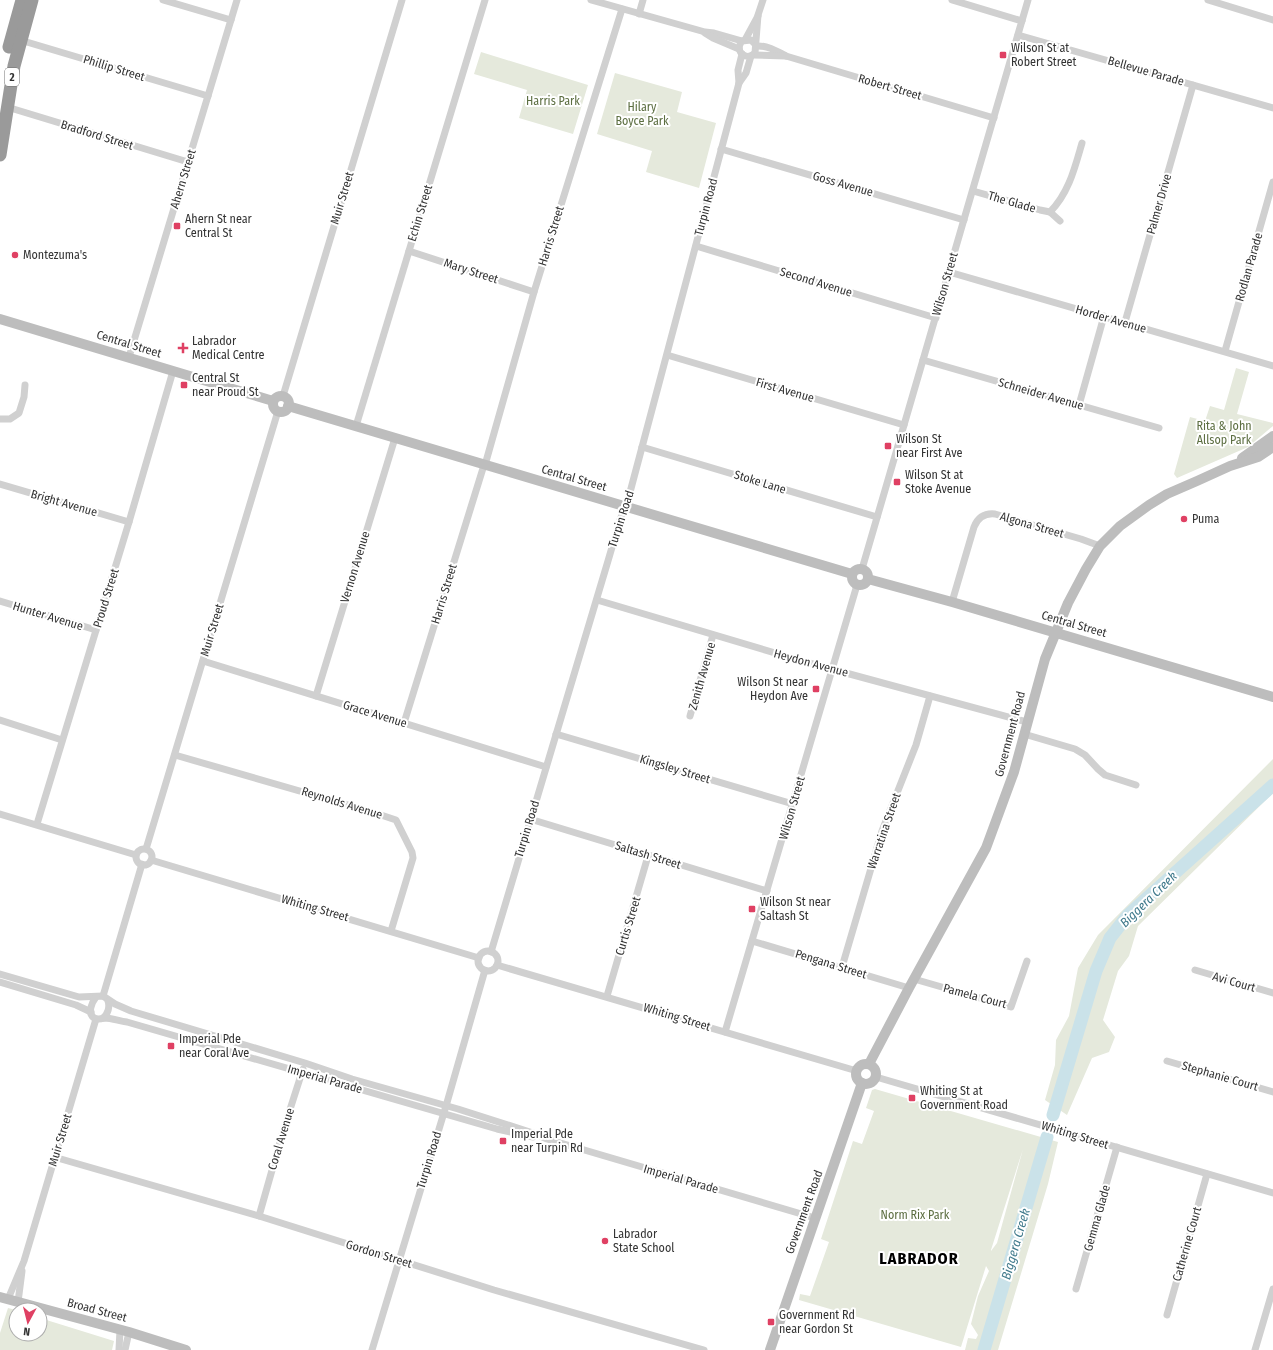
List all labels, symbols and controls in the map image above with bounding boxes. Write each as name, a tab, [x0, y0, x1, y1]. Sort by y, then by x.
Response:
place label: Wilson St at Robert Street	[1011, 41, 1077, 69]
marker: Wilson St at Robert Street	[998, 50, 1008, 60]
street label: Phillip Street	[82, 52, 146, 84]
street label: Bellevue Parade	[1106, 53, 1186, 89]
road number: 2	[5, 68, 19, 86]
street label: Robert Street	[857, 71, 923, 103]
park label: Harris Park	[526, 94, 580, 108]
park label: Hilary Boyce Park	[615, 100, 669, 128]
street label: Bradford Street	[59, 117, 135, 153]
street label: Ahern Street	[167, 148, 199, 210]
street label: Goss Avenue	[811, 169, 875, 199]
street label: Muir Street	[327, 170, 357, 226]
street label: Palmer Drive	[1144, 172, 1174, 236]
street label: Turpin Road	[692, 177, 720, 237]
street label: Echin Street	[405, 183, 435, 243]
street label: The Glade	[987, 189, 1037, 215]
street label: Harris Street	[535, 204, 567, 268]
place label: Ahern St near Central St	[185, 212, 253, 240]
marker: Ahern St near Central St	[172, 221, 182, 231]
street label: Rodlan Parade	[1233, 231, 1266, 303]
place label: Montezuma's	[23, 248, 87, 262]
marker: Montezuma's	[10, 250, 20, 260]
street label: Wilson Street	[929, 251, 961, 317]
street label: Mary Street	[442, 256, 500, 286]
street label: Second Avenue	[778, 264, 854, 300]
street label: Horder Avenue	[1074, 302, 1148, 336]
street label: Central Street	[95, 327, 163, 361]
place label: Labrador Medical Centre	[192, 334, 265, 362]
marker: Labrador Medical Centre	[177, 342, 189, 354]
place label: Central St near Proud St	[192, 371, 259, 399]
street label: First Avenue	[754, 375, 816, 405]
street label: Schneider Avenue	[997, 375, 1085, 413]
marker: Central St near Proud St	[179, 380, 189, 390]
park label: Rita & John Allsop Park	[1196, 419, 1252, 447]
place label: Wilson St near First Ave	[896, 432, 962, 460]
marker: Wilson St near First Ave	[883, 441, 893, 451]
street label: Central Street	[540, 462, 608, 494]
street label: Stoke Lane	[732, 467, 788, 497]
place label: Wilson St at Stoke Avenue	[905, 468, 971, 496]
marker: Wilson St at Stoke Avenue	[892, 477, 902, 487]
street label: Bright Avenue	[29, 487, 99, 519]
street label: Turpin Road	[605, 489, 637, 549]
street label: Algona Street	[998, 509, 1066, 541]
place label: Puma	[1192, 512, 1219, 526]
marker: Puma	[1179, 514, 1189, 524]
street label: Vernon Avenue	[338, 530, 372, 604]
street label: Harris Street	[428, 562, 460, 626]
street label: Proud Street	[90, 567, 122, 629]
street label: Hunter Avenue	[11, 599, 85, 633]
street label: Muir Street	[197, 602, 227, 658]
street label: Central Street	[1040, 608, 1108, 640]
street label: Zenith Avenue	[686, 640, 718, 711]
street label: Heydon Avenue	[772, 646, 850, 680]
place label: Wilson St near Heydon Ave	[737, 675, 809, 703]
marker: Wilson St near Heydon Ave	[811, 684, 821, 694]
street label: Government Road	[992, 690, 1028, 778]
street label: Grace Avenue	[341, 698, 409, 730]
street label: Kingsley Street	[638, 752, 712, 786]
street label: Wilson Street	[776, 775, 808, 841]
street label: Reynolds Avenue	[300, 784, 384, 822]
street label: Warratina Street	[864, 791, 904, 871]
street label: Turpin Road	[512, 799, 542, 859]
street label: Saltash Street	[613, 838, 683, 872]
water label: Biggera Creek	[1117, 868, 1180, 930]
street label: Whiting Street	[280, 892, 350, 924]
street label: Curtis Street	[612, 895, 644, 957]
place label: Wilson St near Saltash St	[760, 895, 831, 923]
marker: Wilson St near Saltash St	[747, 904, 757, 914]
street label: Pengana Street	[794, 946, 868, 982]
street label: Avi Court	[1211, 969, 1257, 995]
street label: Pamela Court	[942, 981, 1008, 1011]
street label: Whiting Street	[642, 1000, 712, 1034]
place label: Imperial Pde near Coral Ave	[179, 1032, 249, 1060]
marker: Imperial Pde near Coral Ave	[166, 1041, 176, 1051]
street label: Stephanie Court	[1180, 1058, 1260, 1094]
street label: Imperial Parade	[286, 1062, 364, 1096]
place label: Whiting St at Government Road	[920, 1084, 1008, 1112]
marker: Whiting St at Government Road	[907, 1093, 917, 1103]
street label: Coral Avenue	[265, 1106, 297, 1172]
street label: Muir Street	[45, 1112, 75, 1168]
street label: Whiting Street	[1040, 1118, 1110, 1152]
place label: Imperial Pde near Turpin Rd	[511, 1127, 583, 1155]
street label: Turpin Road	[414, 1130, 444, 1190]
marker: Imperial Pde near Turpin Rd	[498, 1136, 508, 1146]
street label: Imperial Parade	[642, 1162, 720, 1196]
street label: Government Road	[782, 1168, 826, 1256]
street label: Gemma Glade	[1081, 1183, 1113, 1253]
street label: Catherine Court	[1170, 1205, 1204, 1283]
water label: Biggera Creek	[998, 1206, 1033, 1281]
park label: Norm Rix Park	[881, 1208, 950, 1222]
place label: Labrador State School	[613, 1227, 674, 1255]
marker: Labrador State School	[600, 1236, 610, 1246]
street label: Gordon Street	[344, 1237, 414, 1271]
district label: LABRADOR	[879, 1249, 959, 1268]
street label: Broad Street	[66, 1295, 128, 1325]
north arrow	[8, 1302, 48, 1342]
place label: Government Rd near Gordon St	[779, 1308, 855, 1336]
marker: Government Rd near Gordon St	[766, 1317, 776, 1327]
text: N	[23, 1325, 31, 1338]

